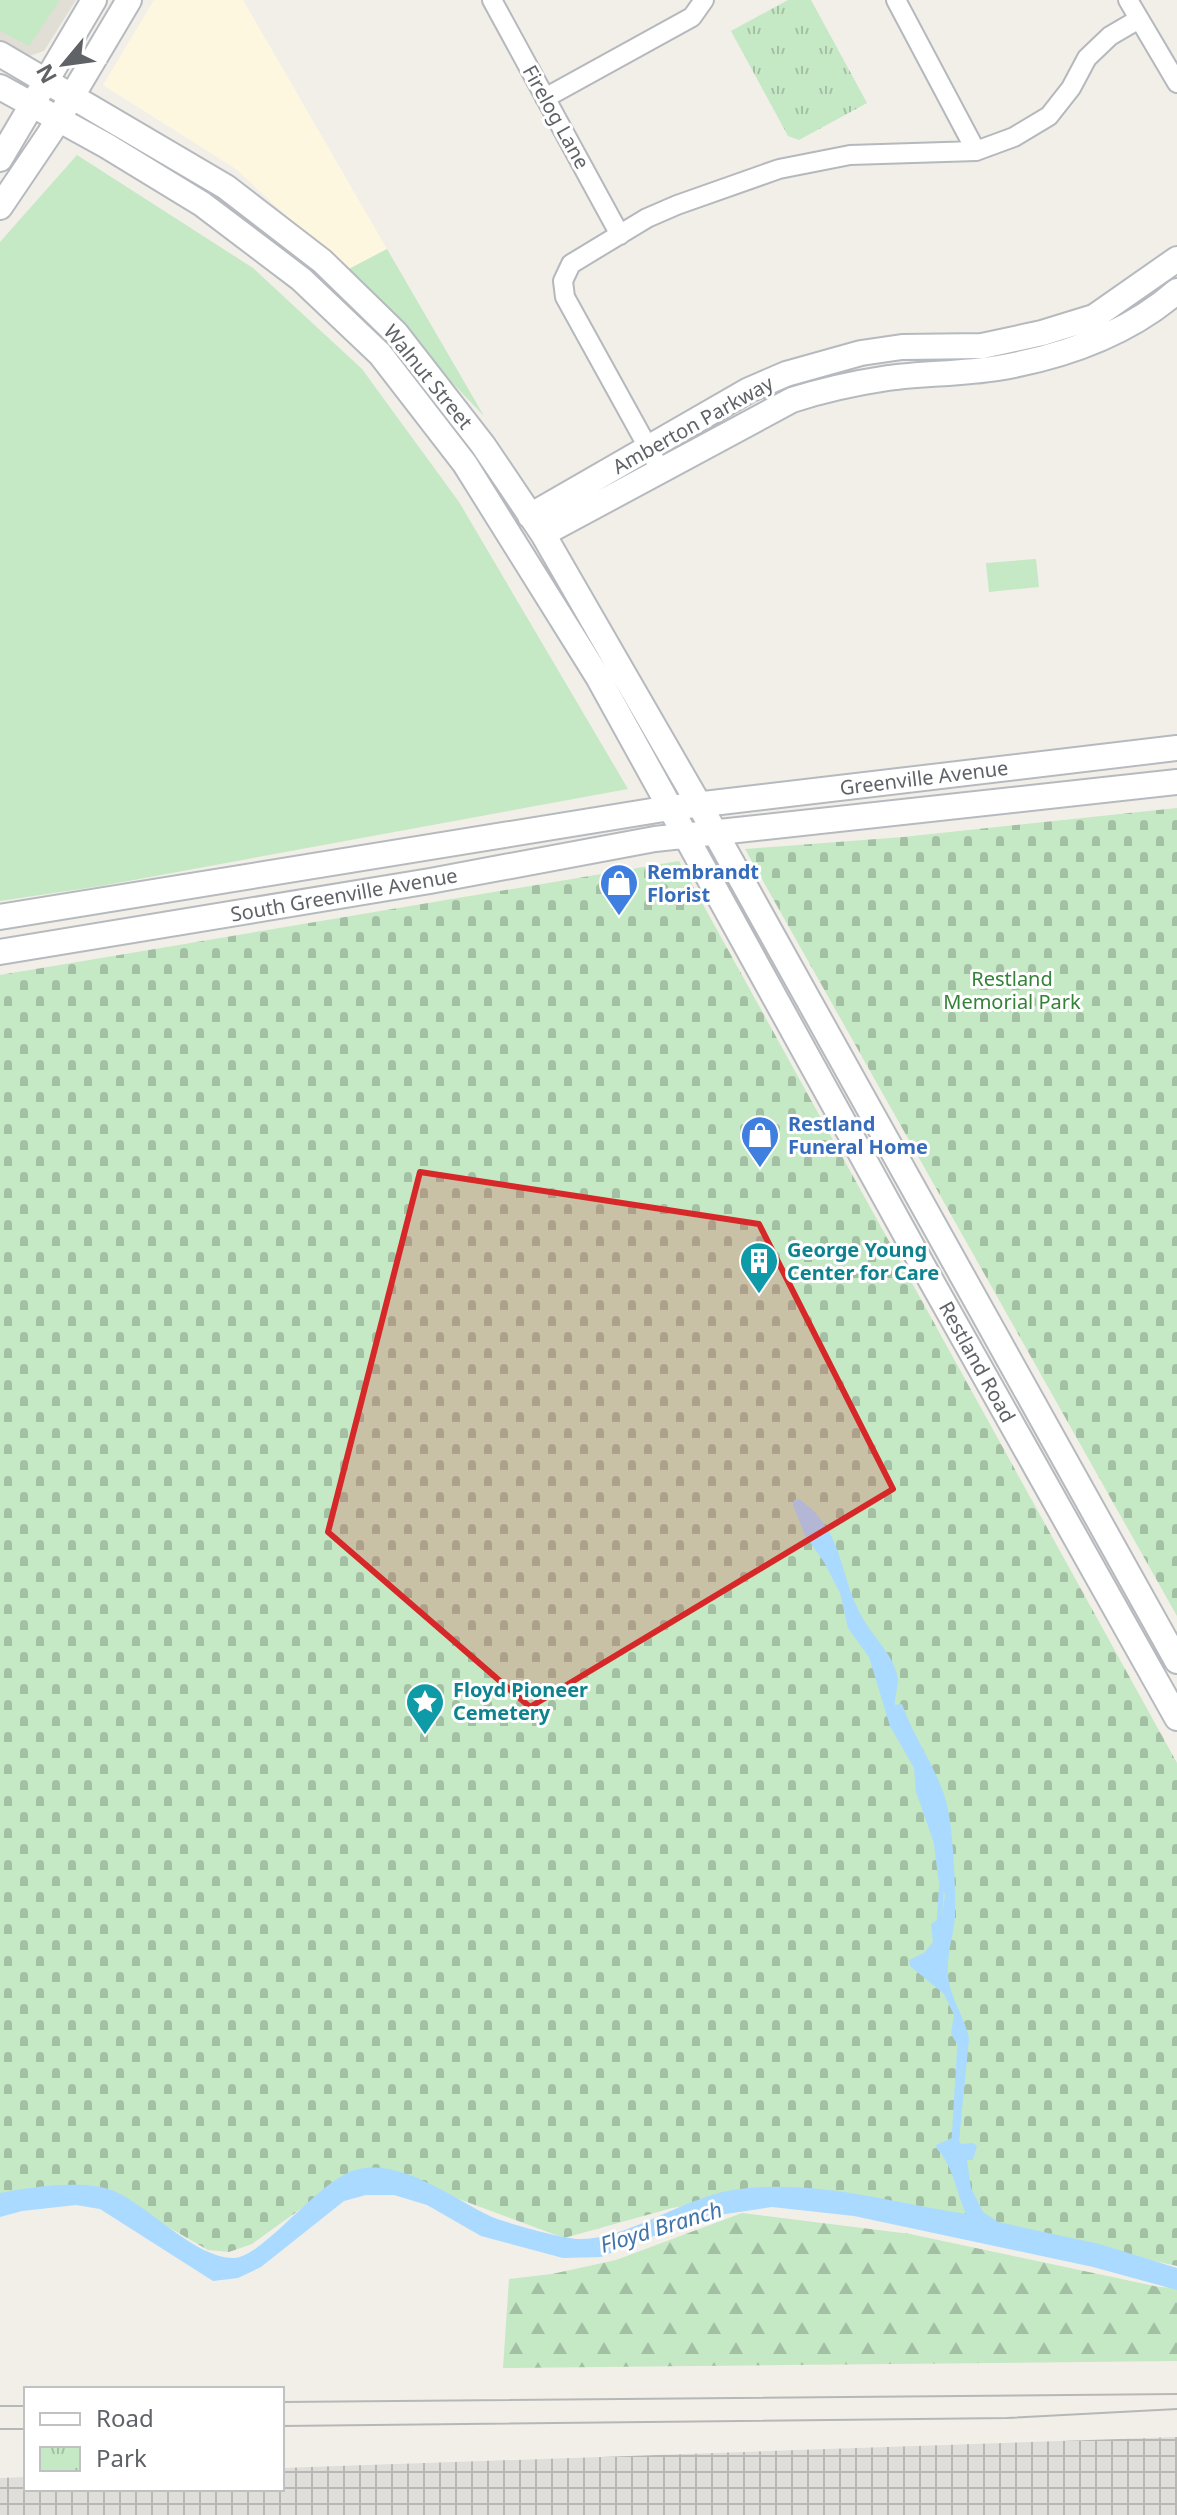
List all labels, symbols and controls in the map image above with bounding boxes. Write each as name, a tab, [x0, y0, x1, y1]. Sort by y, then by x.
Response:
north arrow	[24, 24, 104, 104]
text: N	[28, 59, 63, 89]
street label: Firelog Lane	[517, 60, 596, 173]
street label: Walnut Street	[378, 319, 479, 435]
street label: Amberton Parkway	[608, 369, 779, 480]
street label: Greenville Avenue	[838, 754, 1010, 801]
place label: Rembrandt Florist	[647, 858, 759, 908]
street label: South Greenville Avenue	[228, 861, 459, 928]
shop icon: Rembrandt Florist	[598, 862, 640, 917]
park label: Restland Memorial Park	[943, 965, 1081, 1015]
place label: Restland Funeral Home	[788, 1110, 928, 1160]
shop icon: Restland Funeral Home	[739, 1114, 781, 1169]
place label: George Young Center for Care	[787, 1236, 939, 1286]
building icon: George Young Center for Care	[738, 1240, 780, 1295]
street label: Restland Road	[933, 1296, 1022, 1427]
place label: Floyd Pioneer Cemetery	[453, 1676, 588, 1726]
place icon: Floyd Pioneer Cemetery	[404, 1681, 446, 1736]
water label: Floyd Branch	[596, 2193, 725, 2259]
legend	[24, 2387, 284, 2491]
text: Road	[96, 2401, 154, 2434]
text: Park	[96, 2441, 147, 2474]

